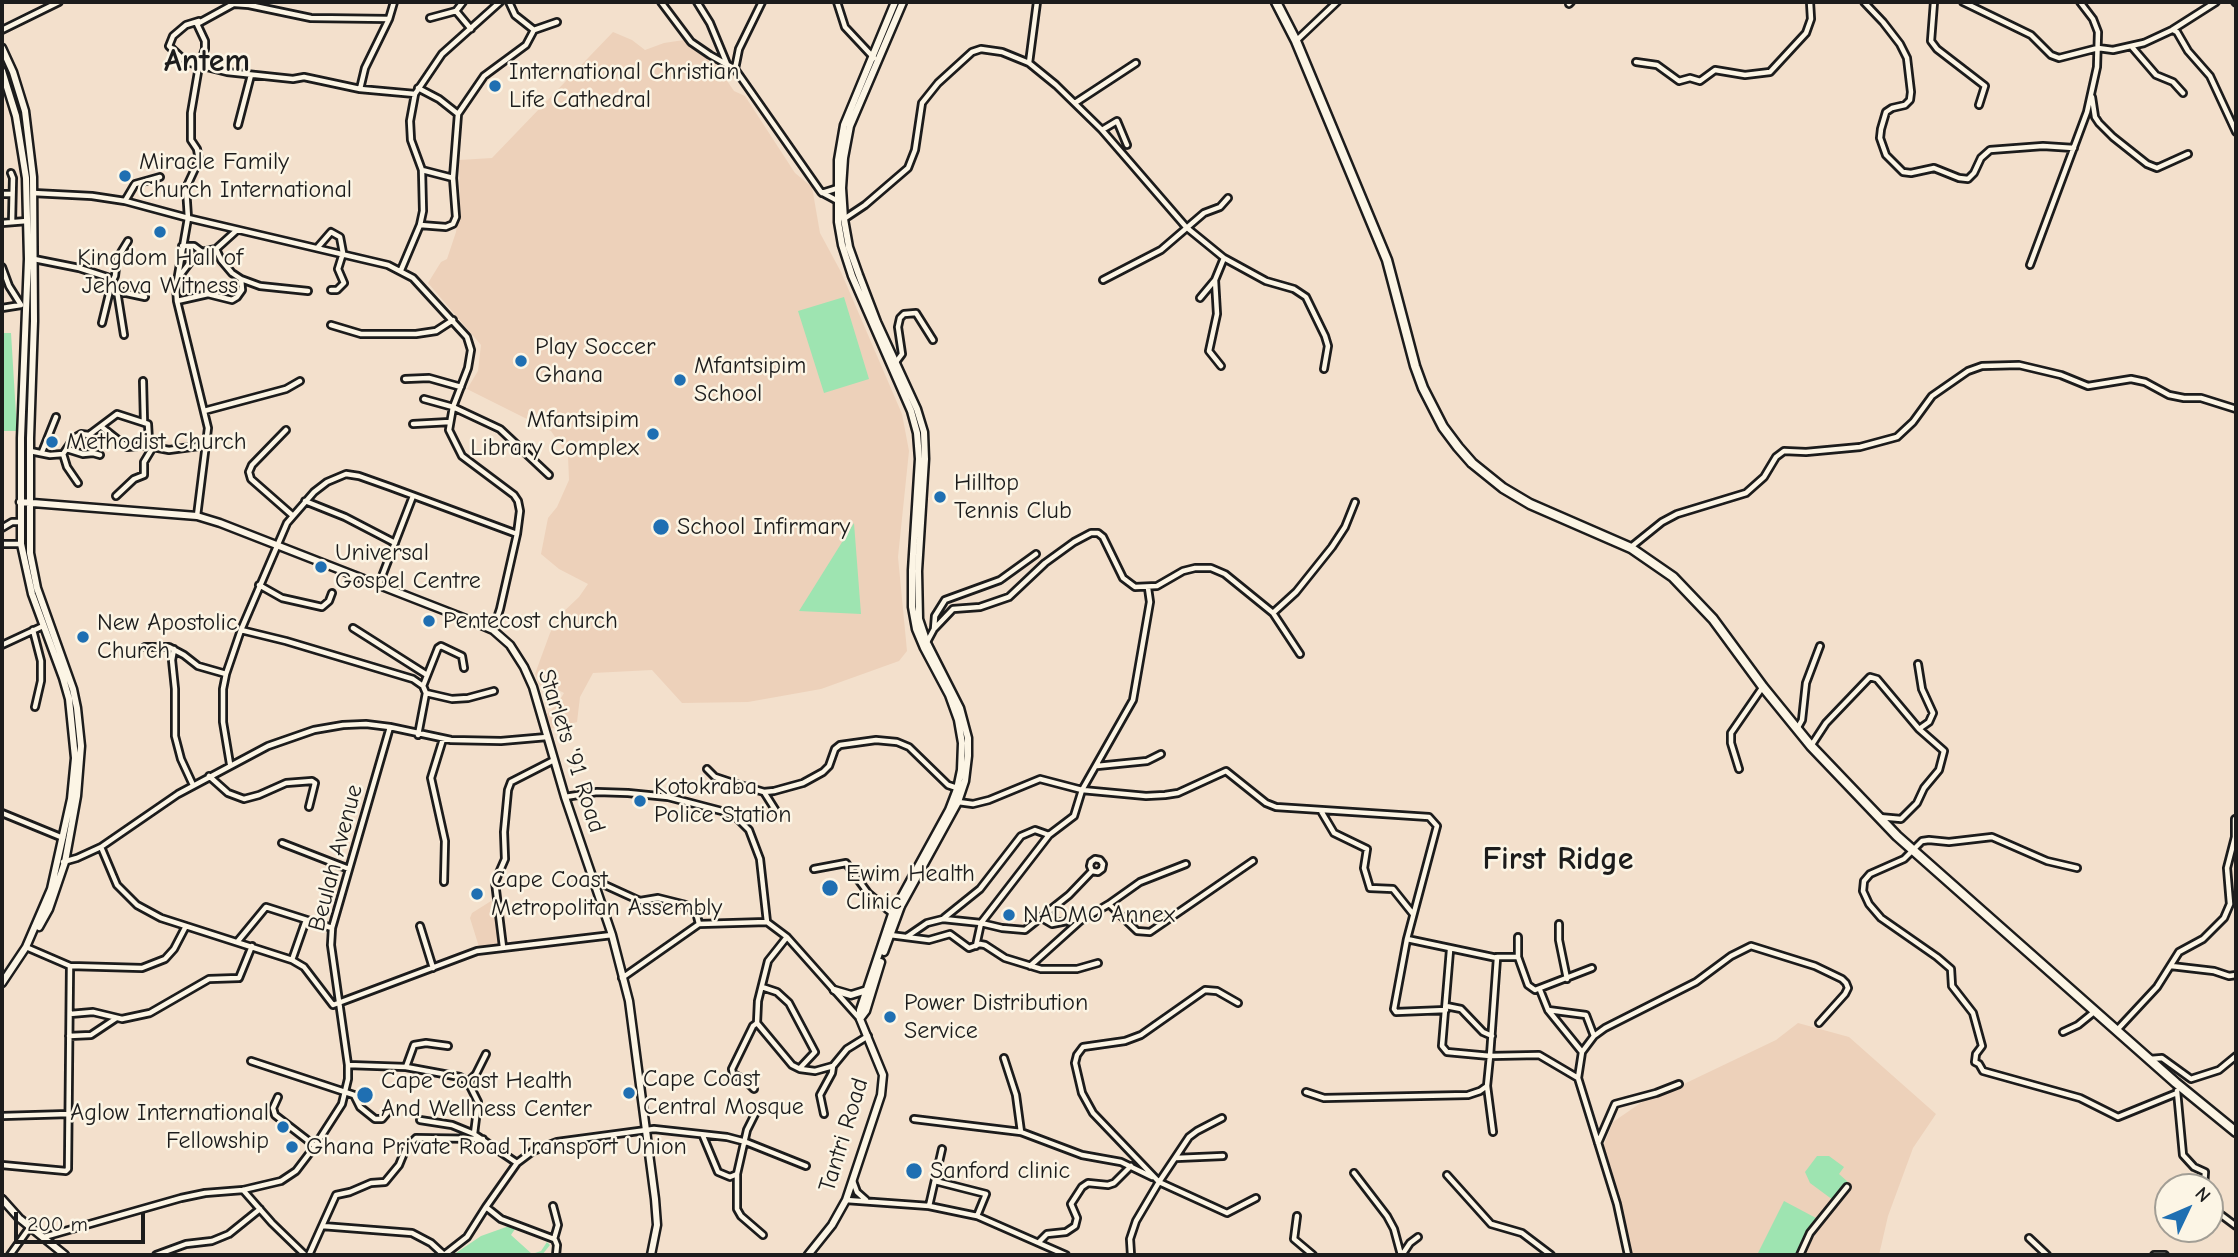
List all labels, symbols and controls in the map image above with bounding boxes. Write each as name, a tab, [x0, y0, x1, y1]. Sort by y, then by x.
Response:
district label: Antem	[164, 43, 250, 81]
place label: International Christian Life Cathedral	[509, 58, 740, 114]
marker: International Christian Life Cathedral	[487, 78, 503, 94]
place label: Miracle Family Church International	[139, 148, 352, 204]
marker: Miracle Family Church International	[117, 168, 133, 184]
marker: Kingdom Hall of Jehova Witness	[152, 224, 168, 240]
place label: Kingdom Hall of Jehova Witness	[77, 244, 243, 300]
place label: Play Soccer Ghana	[535, 333, 655, 389]
place label: Mfantsipim School	[694, 352, 806, 408]
marker: Play Soccer Ghana	[513, 353, 529, 369]
marker: Mfantsipim School	[672, 372, 688, 388]
place label: Mfantsipim Library Complex	[470, 406, 639, 462]
marker: Mfantsipim Library Complex	[645, 426, 661, 442]
place label: Methodist Church	[66, 428, 247, 456]
marker: Methodist Church	[44, 434, 60, 450]
place label: Hilltop Tennis Club	[954, 469, 1072, 525]
marker: Hilltop Tennis Club	[932, 489, 948, 505]
place label: School Infirmary	[677, 513, 850, 541]
marker: School Infirmary	[651, 517, 671, 537]
place label: Universal Gospel Centre	[335, 539, 481, 595]
marker: Universal Gospel Centre	[313, 559, 329, 575]
place label: Pentecost church	[443, 607, 618, 635]
place label: New Apostolic Church	[97, 609, 238, 665]
marker: Pentecost church	[421, 613, 437, 629]
marker: New Apostolic Church	[75, 629, 91, 645]
street label: Starlets '91 Road	[531, 666, 611, 836]
place label: Kotokraba Police Station	[654, 773, 792, 829]
street label: Beulah Avenue	[303, 781, 369, 935]
marker: Kotokraba Police Station	[632, 793, 648, 809]
district label: First Ridge	[1482, 841, 1634, 879]
place label: Ewim Health Clinic	[846, 860, 975, 916]
place label: Cape Coast Metropolitan Assembly	[491, 866, 722, 922]
marker: Ewim Health Clinic	[820, 878, 840, 898]
marker: Cape Coast Metropolitan Assembly	[469, 886, 485, 902]
place label: NADMO Annex	[1023, 901, 1175, 929]
marker: NADMO Annex	[1001, 907, 1017, 923]
place label: Power Distribution Service	[904, 989, 1088, 1045]
marker: Power Distribution Service	[882, 1009, 898, 1025]
place label: Cape Coast Central Mosque	[643, 1065, 804, 1121]
place label: Cape Coast Health And Wellness Center	[381, 1067, 592, 1123]
street label: Tantri Road	[813, 1075, 875, 1195]
marker: Cape Coast Health And Wellness Center	[355, 1085, 375, 1105]
marker: Cape Coast Central Mosque	[621, 1085, 637, 1101]
place label: Aglow International Fellowship	[70, 1099, 269, 1155]
marker: Aglow International Fellowship	[275, 1119, 291, 1135]
place label: Ghana Private Road Transport Union	[306, 1133, 687, 1161]
marker: Ghana Private Road Transport Union	[284, 1139, 300, 1155]
place label: Sanford clinic	[930, 1157, 1070, 1185]
marker: Sanford clinic	[904, 1161, 924, 1181]
north arrow	[2154, 1173, 2224, 1243]
text: N	[2190, 1183, 2215, 1207]
scale bar	[18, 1198, 149, 1242]
text: 200 m	[27, 1212, 88, 1236]

